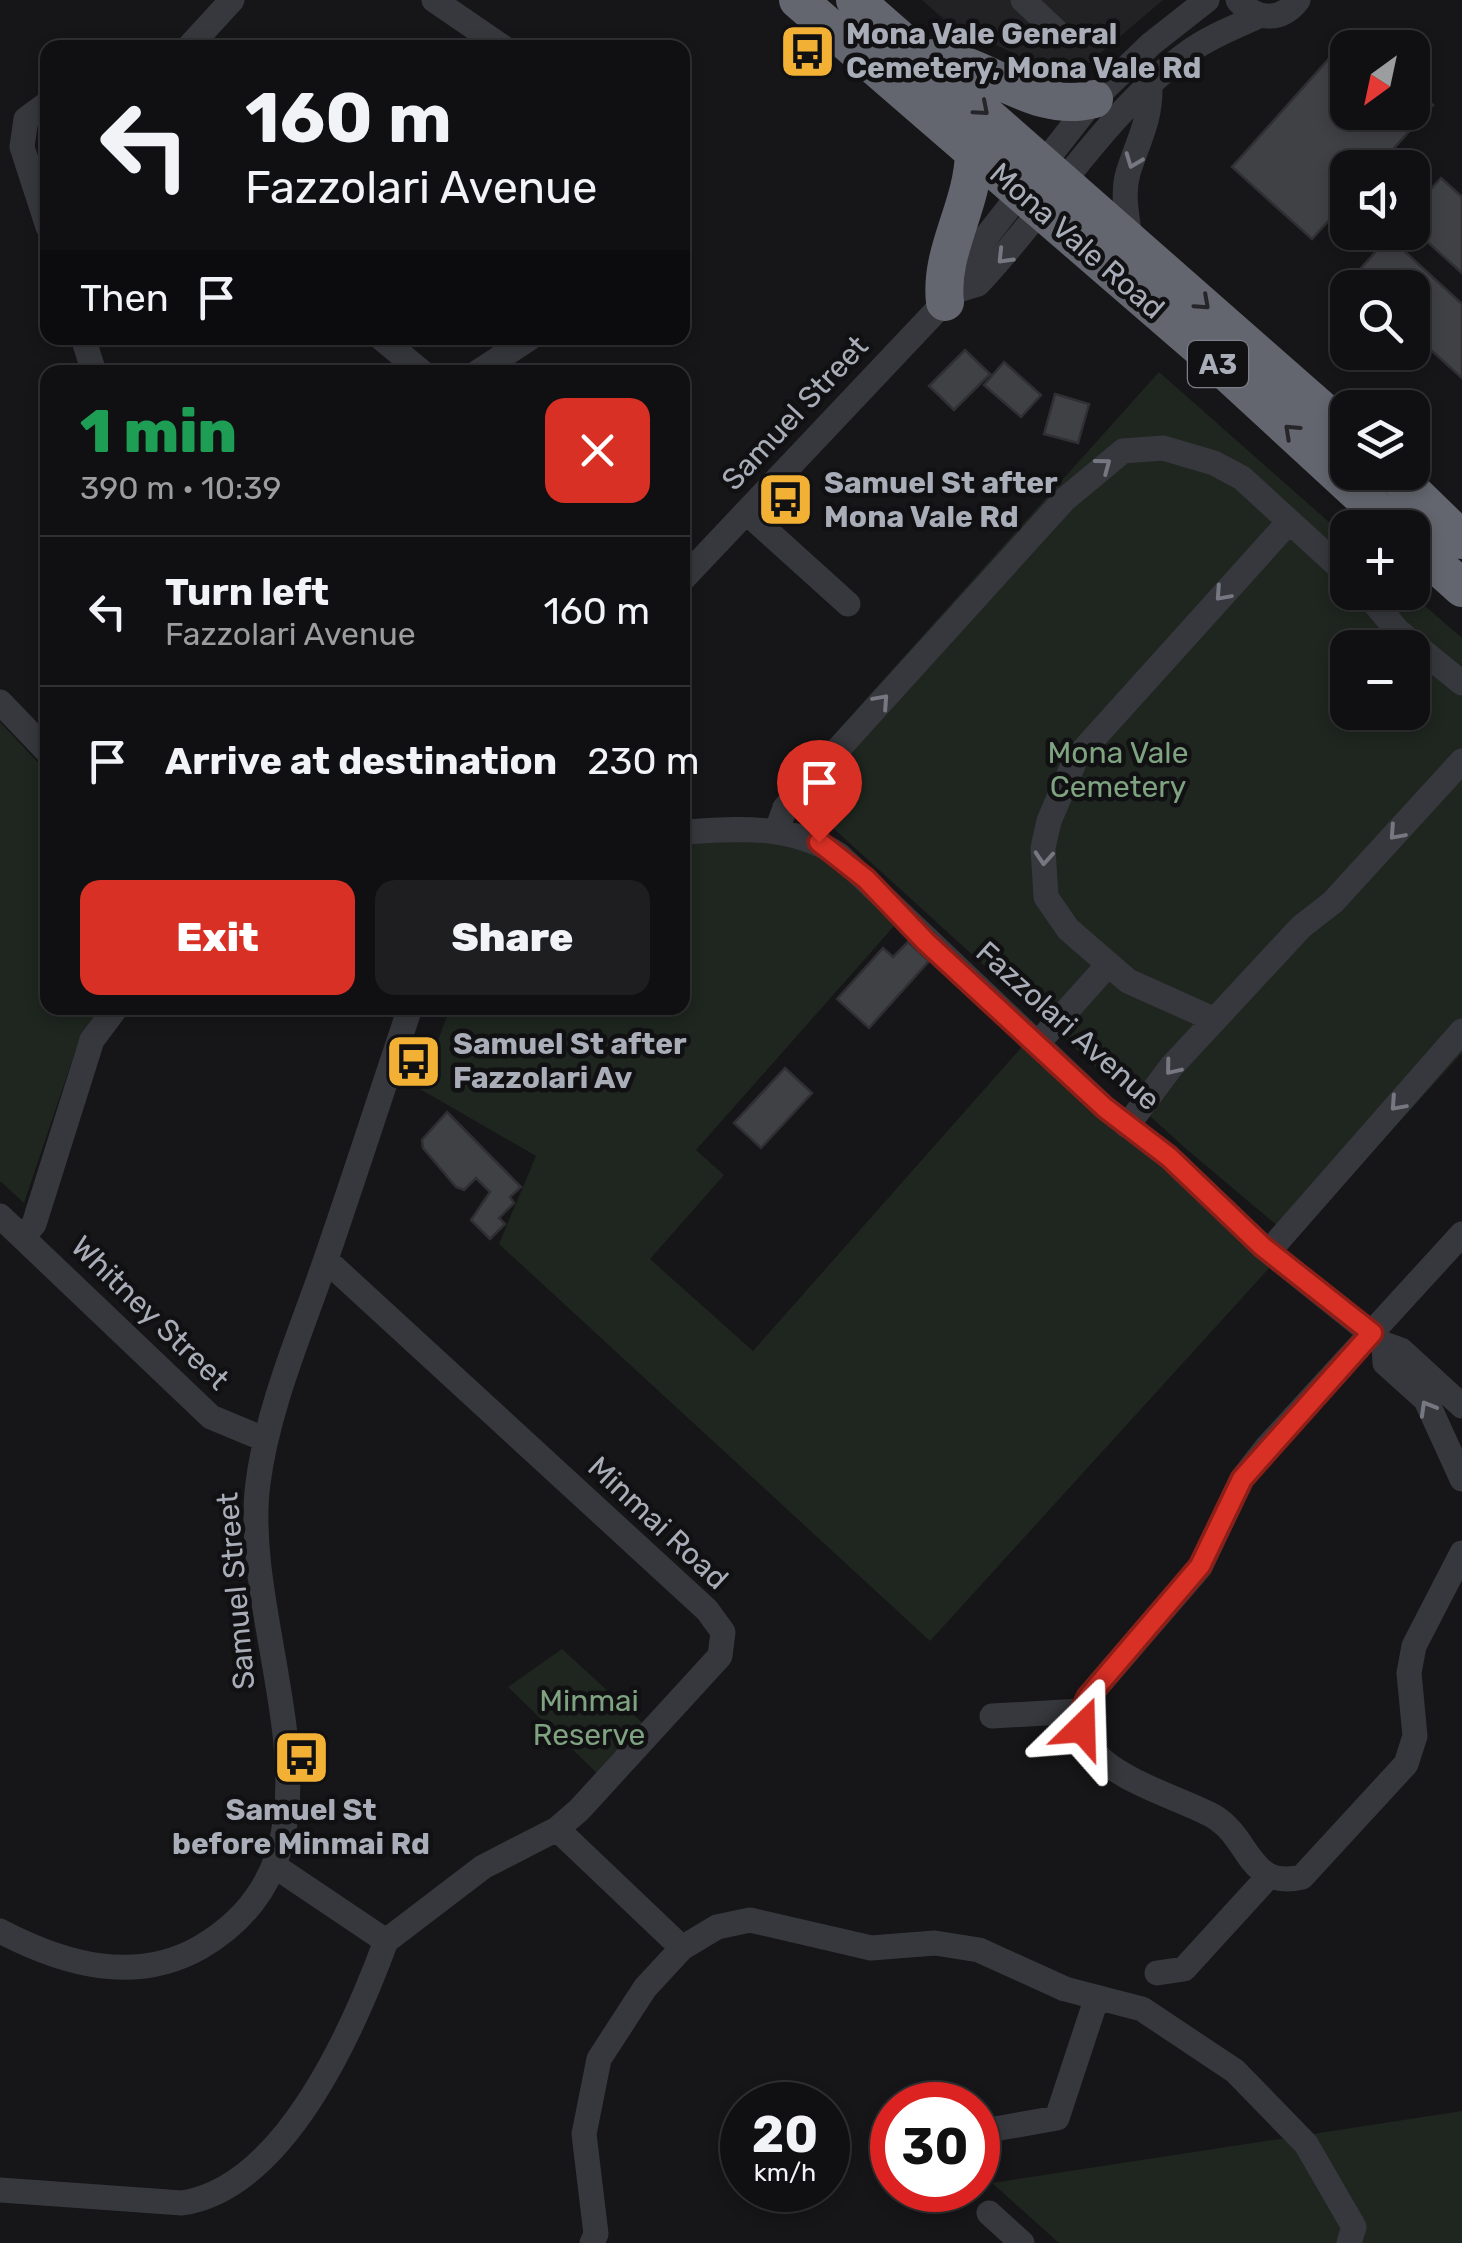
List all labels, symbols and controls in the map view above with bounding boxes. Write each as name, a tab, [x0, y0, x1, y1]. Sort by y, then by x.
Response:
place label: Mona Vale General Cemetery, Mona Vale Rd	[846, 16, 1202, 86]
bus stop icon: Mona Vale General Cemetery, Mona Vale Rd	[777, 21, 837, 81]
north arrow	[1330, 30, 1430, 130]
map controls	[1330, 30, 1430, 730]
text: 160 m	[245, 77, 452, 160]
icon: left	[80, 80, 210, 210]
one-way arrow	[970, 98, 989, 116]
button: sound	[1330, 150, 1430, 250]
one-way arrow	[1125, 151, 1145, 169]
street label: Mona Vale Road	[982, 155, 1172, 327]
text: Fazzolari Avenue	[245, 161, 597, 214]
one-way arrow	[998, 245, 1016, 264]
icon: arrive	[189, 270, 244, 325]
button: search	[1330, 270, 1430, 370]
text: Then	[80, 275, 169, 321]
one-way arrow	[1191, 291, 1210, 309]
street label: Samuel Street	[714, 328, 876, 498]
road number: A3	[1188, 341, 1248, 387]
button: layers	[1330, 390, 1430, 490]
text: 1 min	[80, 396, 237, 467]
button: close	[545, 398, 650, 503]
one-way arrow	[1284, 425, 1303, 443]
one-way arrow	[1093, 459, 1111, 476]
place label: Samuel St after Mona Vale Rd	[824, 465, 1058, 535]
text: 390 m · 10:39	[80, 469, 281, 507]
bus stop icon: Samuel St after Mona Vale Rd	[755, 470, 815, 530]
button: +	[1330, 510, 1430, 610]
text: Turn left	[165, 569, 329, 615]
one-way arrow	[1215, 582, 1233, 601]
icon: left	[80, 584, 135, 639]
text: 160 m	[544, 588, 650, 634]
text: Fazzolari Avenue	[165, 615, 416, 653]
button: −	[1330, 630, 1430, 730]
one-way arrow	[870, 694, 888, 713]
icon: arrive	[80, 734, 135, 789]
park label: Mona Vale Cemetery	[1048, 735, 1188, 805]
text: Arrive at destination	[165, 738, 557, 784]
text: 230 m	[587, 738, 700, 784]
pin	[777, 740, 862, 843]
icon: arrive	[792, 755, 847, 810]
one-way arrow	[1390, 821, 1408, 840]
one-way arrow	[1034, 850, 1055, 866]
button: Exit	[80, 880, 355, 995]
button: Share	[375, 880, 650, 995]
street label: Fazzolari Avenue	[969, 934, 1167, 1118]
place label: Samuel St after Fazzolari Av	[453, 1026, 687, 1096]
bus stop icon: Samuel St after Fazzolari Av	[384, 1031, 444, 1091]
one-way arrow	[1166, 1056, 1184, 1074]
one-way arrow	[1391, 1092, 1409, 1111]
street label: Whitney Street	[64, 1229, 237, 1398]
one-way arrow	[1419, 1401, 1439, 1419]
street label: Minmai Road	[581, 1449, 735, 1597]
street label: Samuel Street	[209, 1490, 263, 1691]
position arrow	[1030, 1676, 1134, 1780]
park label: Minmai Reserve	[533, 1683, 645, 1753]
bus stop icon: Samuel St before Minmai Rd	[271, 1728, 331, 1788]
place label: Samuel St before Minmai Rd	[172, 1792, 430, 1862]
speed limit sign: 30	[870, 2082, 1000, 2212]
text: 20	[752, 2105, 818, 2165]
text: km/h	[754, 2158, 816, 2187]

